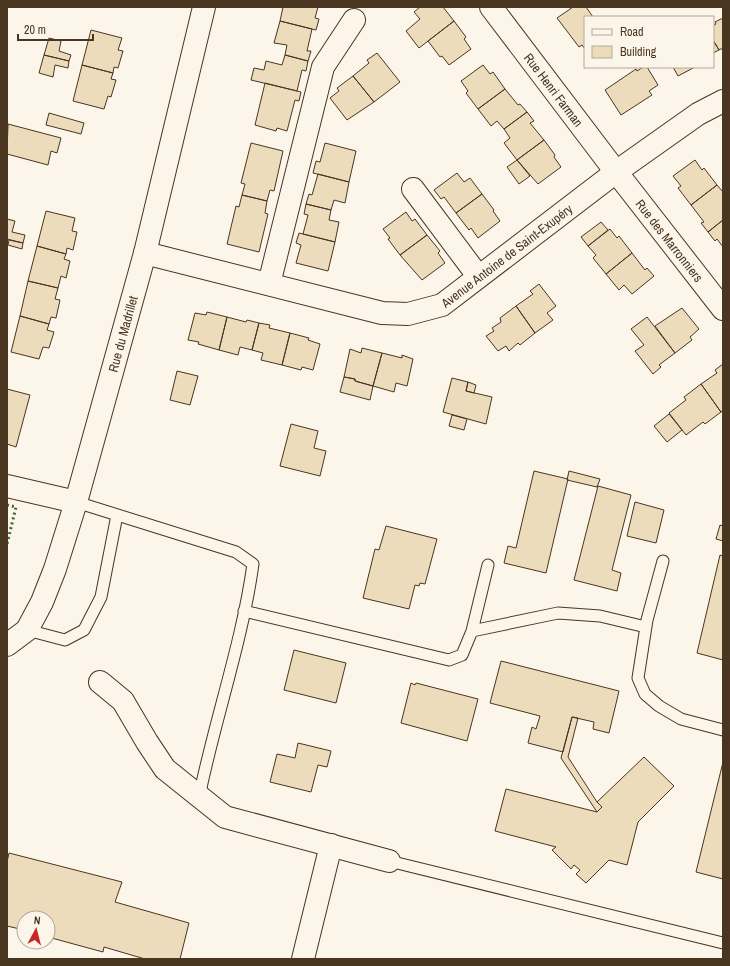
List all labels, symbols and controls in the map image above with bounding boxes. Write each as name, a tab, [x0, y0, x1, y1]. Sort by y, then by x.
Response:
scale bar	[18, 16, 93, 42]
legend	[584, 16, 714, 68]
text: 20 m	[24, 22, 46, 38]
text: Road	[620, 24, 644, 40]
text: Building	[620, 44, 657, 60]
street label: Rue Henri Farman	[521, 50, 587, 130]
street label: Rue des Marronniers	[632, 196, 707, 285]
street label: Avenue Antoine de Saint-Exupéry	[437, 200, 576, 312]
street label: Rue du Madrillet	[104, 294, 141, 374]
north arrow	[16, 910, 56, 950]
text: N	[33, 913, 41, 927]

